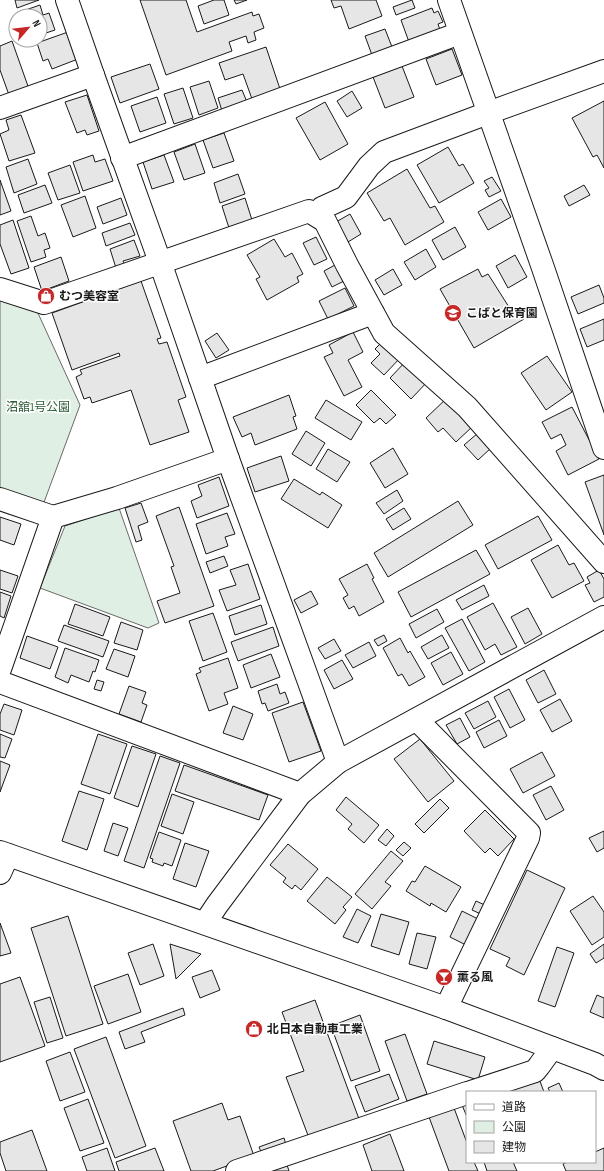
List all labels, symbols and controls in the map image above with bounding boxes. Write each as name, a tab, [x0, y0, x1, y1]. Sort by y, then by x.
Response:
north arrow	[8, 8, 48, 48]
text: N	[29, 18, 44, 29]
shop icon: むつ美容室	[36, 286, 56, 306]
place label: むつ美容室	[59, 289, 119, 304]
school or university icon: こばと保育園	[443, 303, 463, 323]
place label: こばと保育園	[466, 306, 538, 321]
park label: 沼舘1号公園	[6, 400, 70, 415]
bar icon: 薫る風	[434, 967, 454, 987]
place label: 薫る風	[457, 970, 493, 985]
shop icon: 北日本自動車工業	[244, 1019, 264, 1039]
place label: 北日本自動車工業	[267, 1022, 363, 1037]
legend	[466, 1091, 596, 1163]
text: 道路	[502, 1100, 526, 1115]
text: 公園	[502, 1120, 526, 1135]
text: 建物	[502, 1140, 526, 1155]

